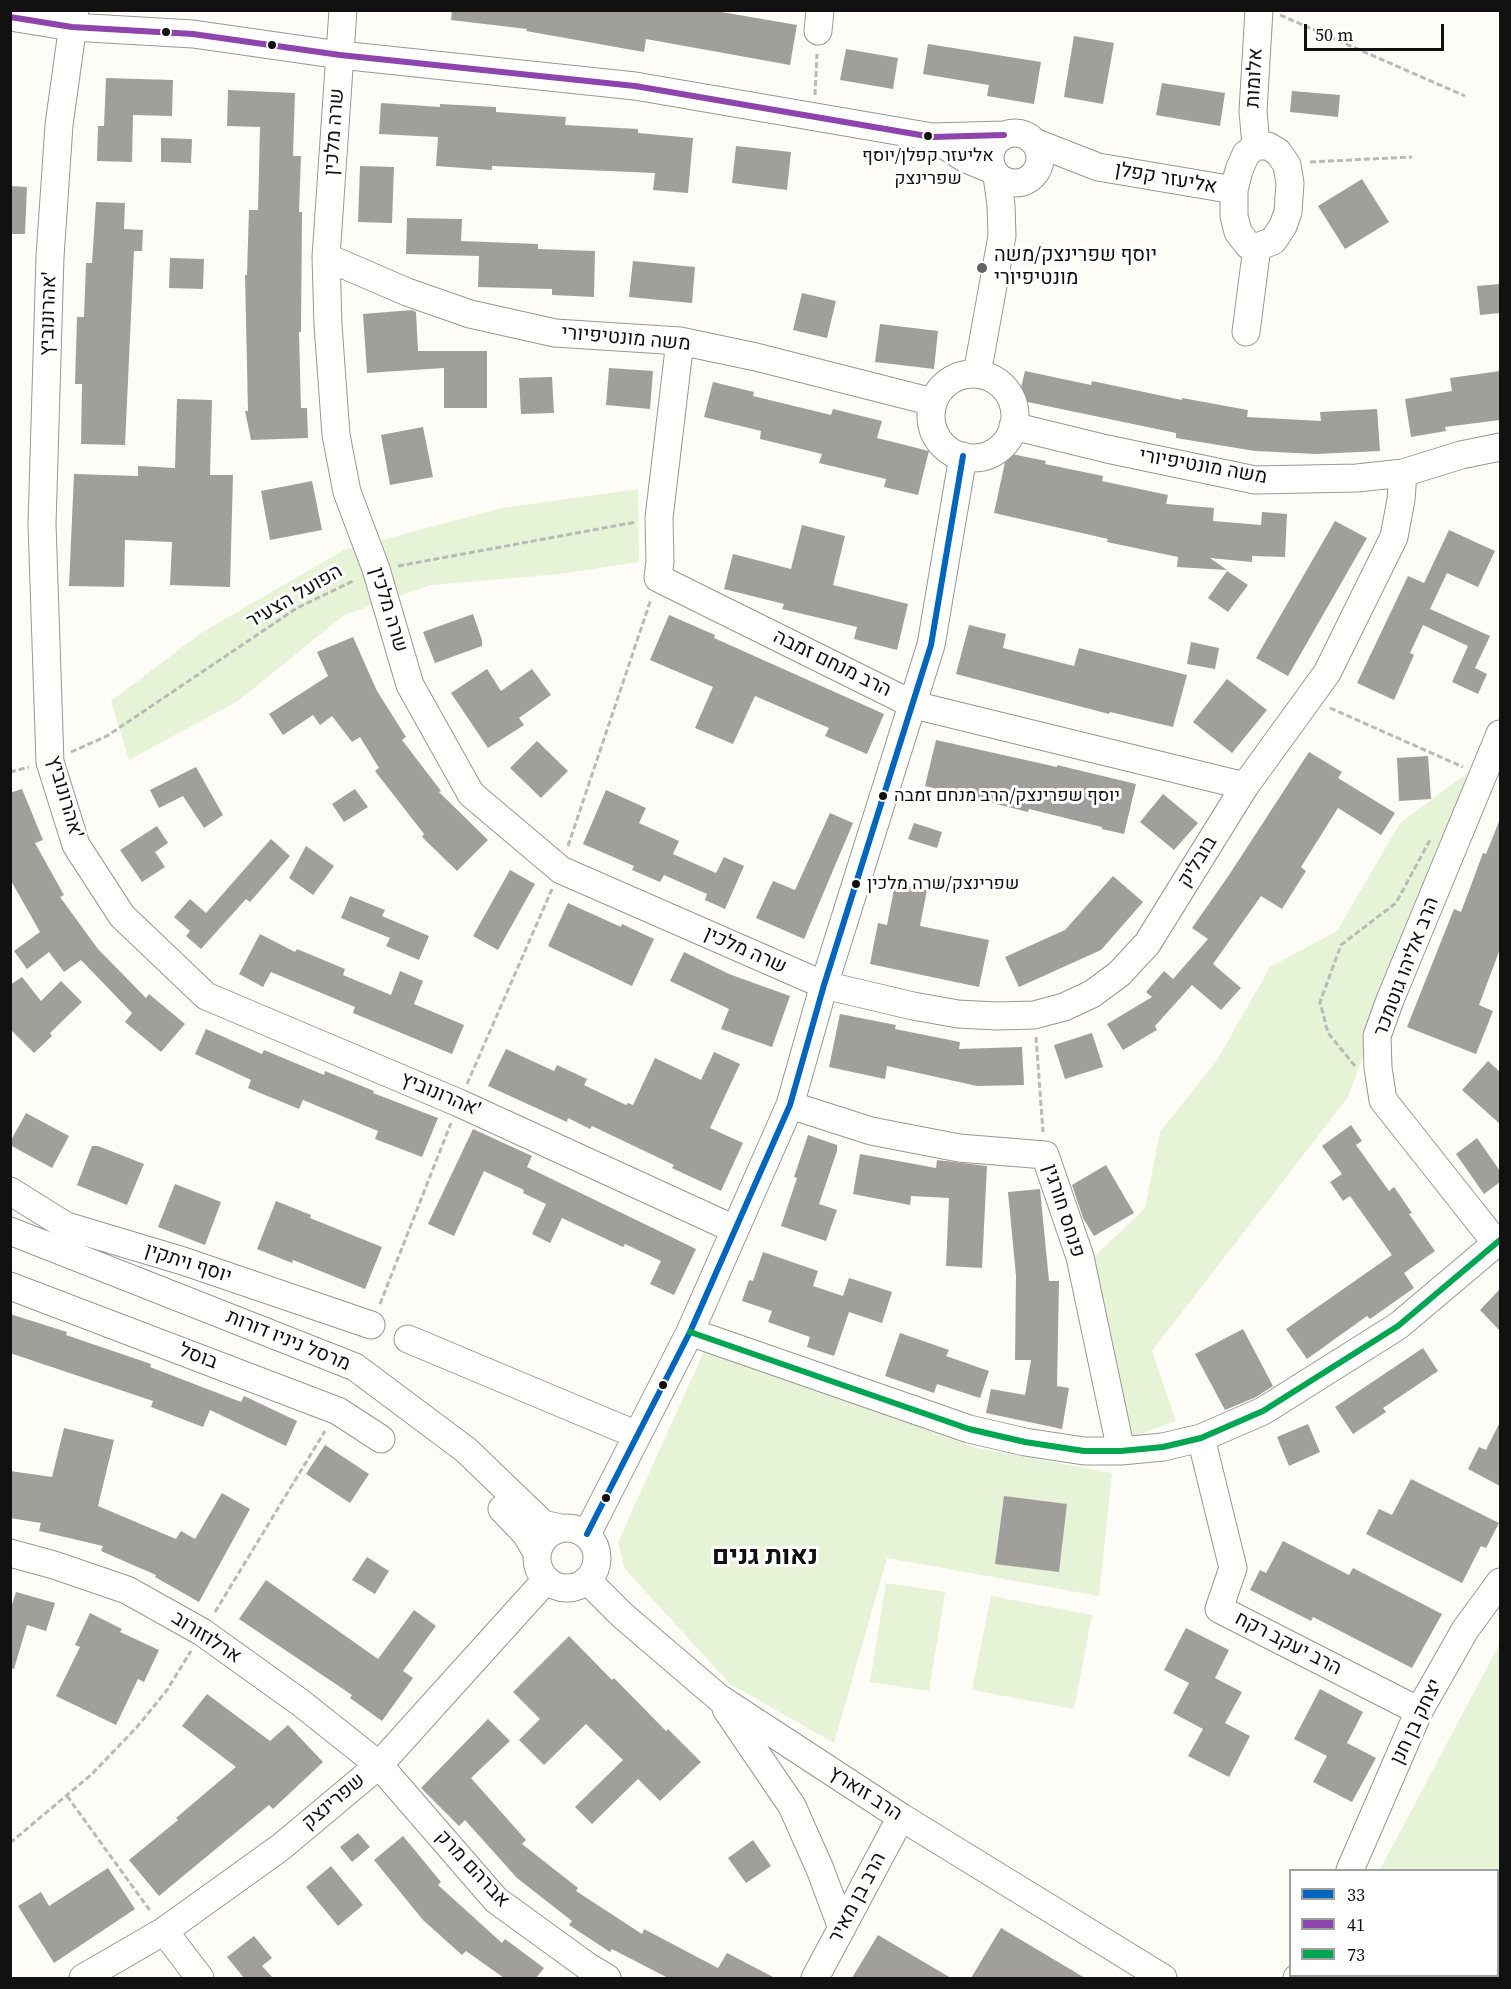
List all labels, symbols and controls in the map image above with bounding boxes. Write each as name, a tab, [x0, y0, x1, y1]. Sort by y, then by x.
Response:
scale bar	[1307, 12, 1446, 50]
text: 50 m	[1315, 22, 1353, 47]
unlabelled marker	[160, 26, 172, 38]
unlabelled marker	[266, 39, 278, 51]
street label: אלומות	[1241, 47, 1269, 109]
street label: שרה מלכין	[320, 87, 350, 177]
marker: אליעזר קפלן/יוסף שפרינצק	[922, 130, 934, 142]
place label: אליעזר קפלן/יוסף שפרינצק	[862, 145, 994, 188]
street label: אליעזר קפלן	[1113, 158, 1219, 200]
place label: יוסף שפרינצק/משה מונטיפיורי	[994, 244, 1157, 291]
marker: יוסף שפרינצק/משה מונטיפיורי	[975, 261, 989, 275]
street label: אהרונוביץ'	[36, 271, 62, 357]
street label: משה מונטיפיורי	[560, 321, 692, 357]
street label: משה מונטיפיורי	[1137, 444, 1269, 490]
street label: הפועל הצעיר	[243, 560, 347, 634]
street label: שרה מלכין	[364, 565, 412, 655]
street label: הרב מנחם זמבה	[769, 625, 895, 703]
street label: אהרונוביץ'	[41, 753, 87, 841]
place label: יוסף שפרינצק/הרב מנחם זמבה	[894, 785, 1120, 807]
marker: יוסף שפרינצק/הרב מנחם זמבה	[877, 790, 889, 802]
street label: בובליק	[1173, 832, 1223, 892]
place label: שפרינצק/שרה מלכין	[867, 873, 1019, 895]
marker: שפרינצק/שרה מלכין	[850, 878, 862, 890]
street label: הרב אליהו גוטמכר	[1369, 894, 1445, 1040]
street label: שרה מלכין	[700, 922, 790, 980]
street label: אהרונוביץ'	[396, 1067, 484, 1123]
street label: פנחס חורגין	[1037, 1161, 1089, 1261]
street label: יוסף ויתקין	[142, 1239, 234, 1289]
street label: מרסל ניניו דורות	[222, 1305, 354, 1377]
street label: בוסל	[175, 1339, 221, 1375]
unlabelled marker	[657, 1379, 669, 1391]
unlabelled marker	[600, 1492, 612, 1504]
district label: נאות גנים	[712, 1541, 818, 1573]
street label: ארלוזורוב	[167, 1607, 245, 1669]
street label: הרב יעקב רקח	[1231, 1607, 1345, 1681]
street label: יצחק בן חנן	[1386, 1675, 1448, 1769]
street label: הרב זוארץ	[824, 1761, 906, 1827]
street label: שפרינצק	[298, 1769, 370, 1835]
street label: אברהם מרק	[430, 1825, 514, 1913]
street label: הרב בן מאיר	[824, 1849, 892, 1947]
legend	[1289, 1869, 1499, 1977]
text: 33	[1347, 1882, 1365, 1907]
text: 41	[1347, 1912, 1365, 1937]
text: 73	[1347, 1942, 1365, 1967]

